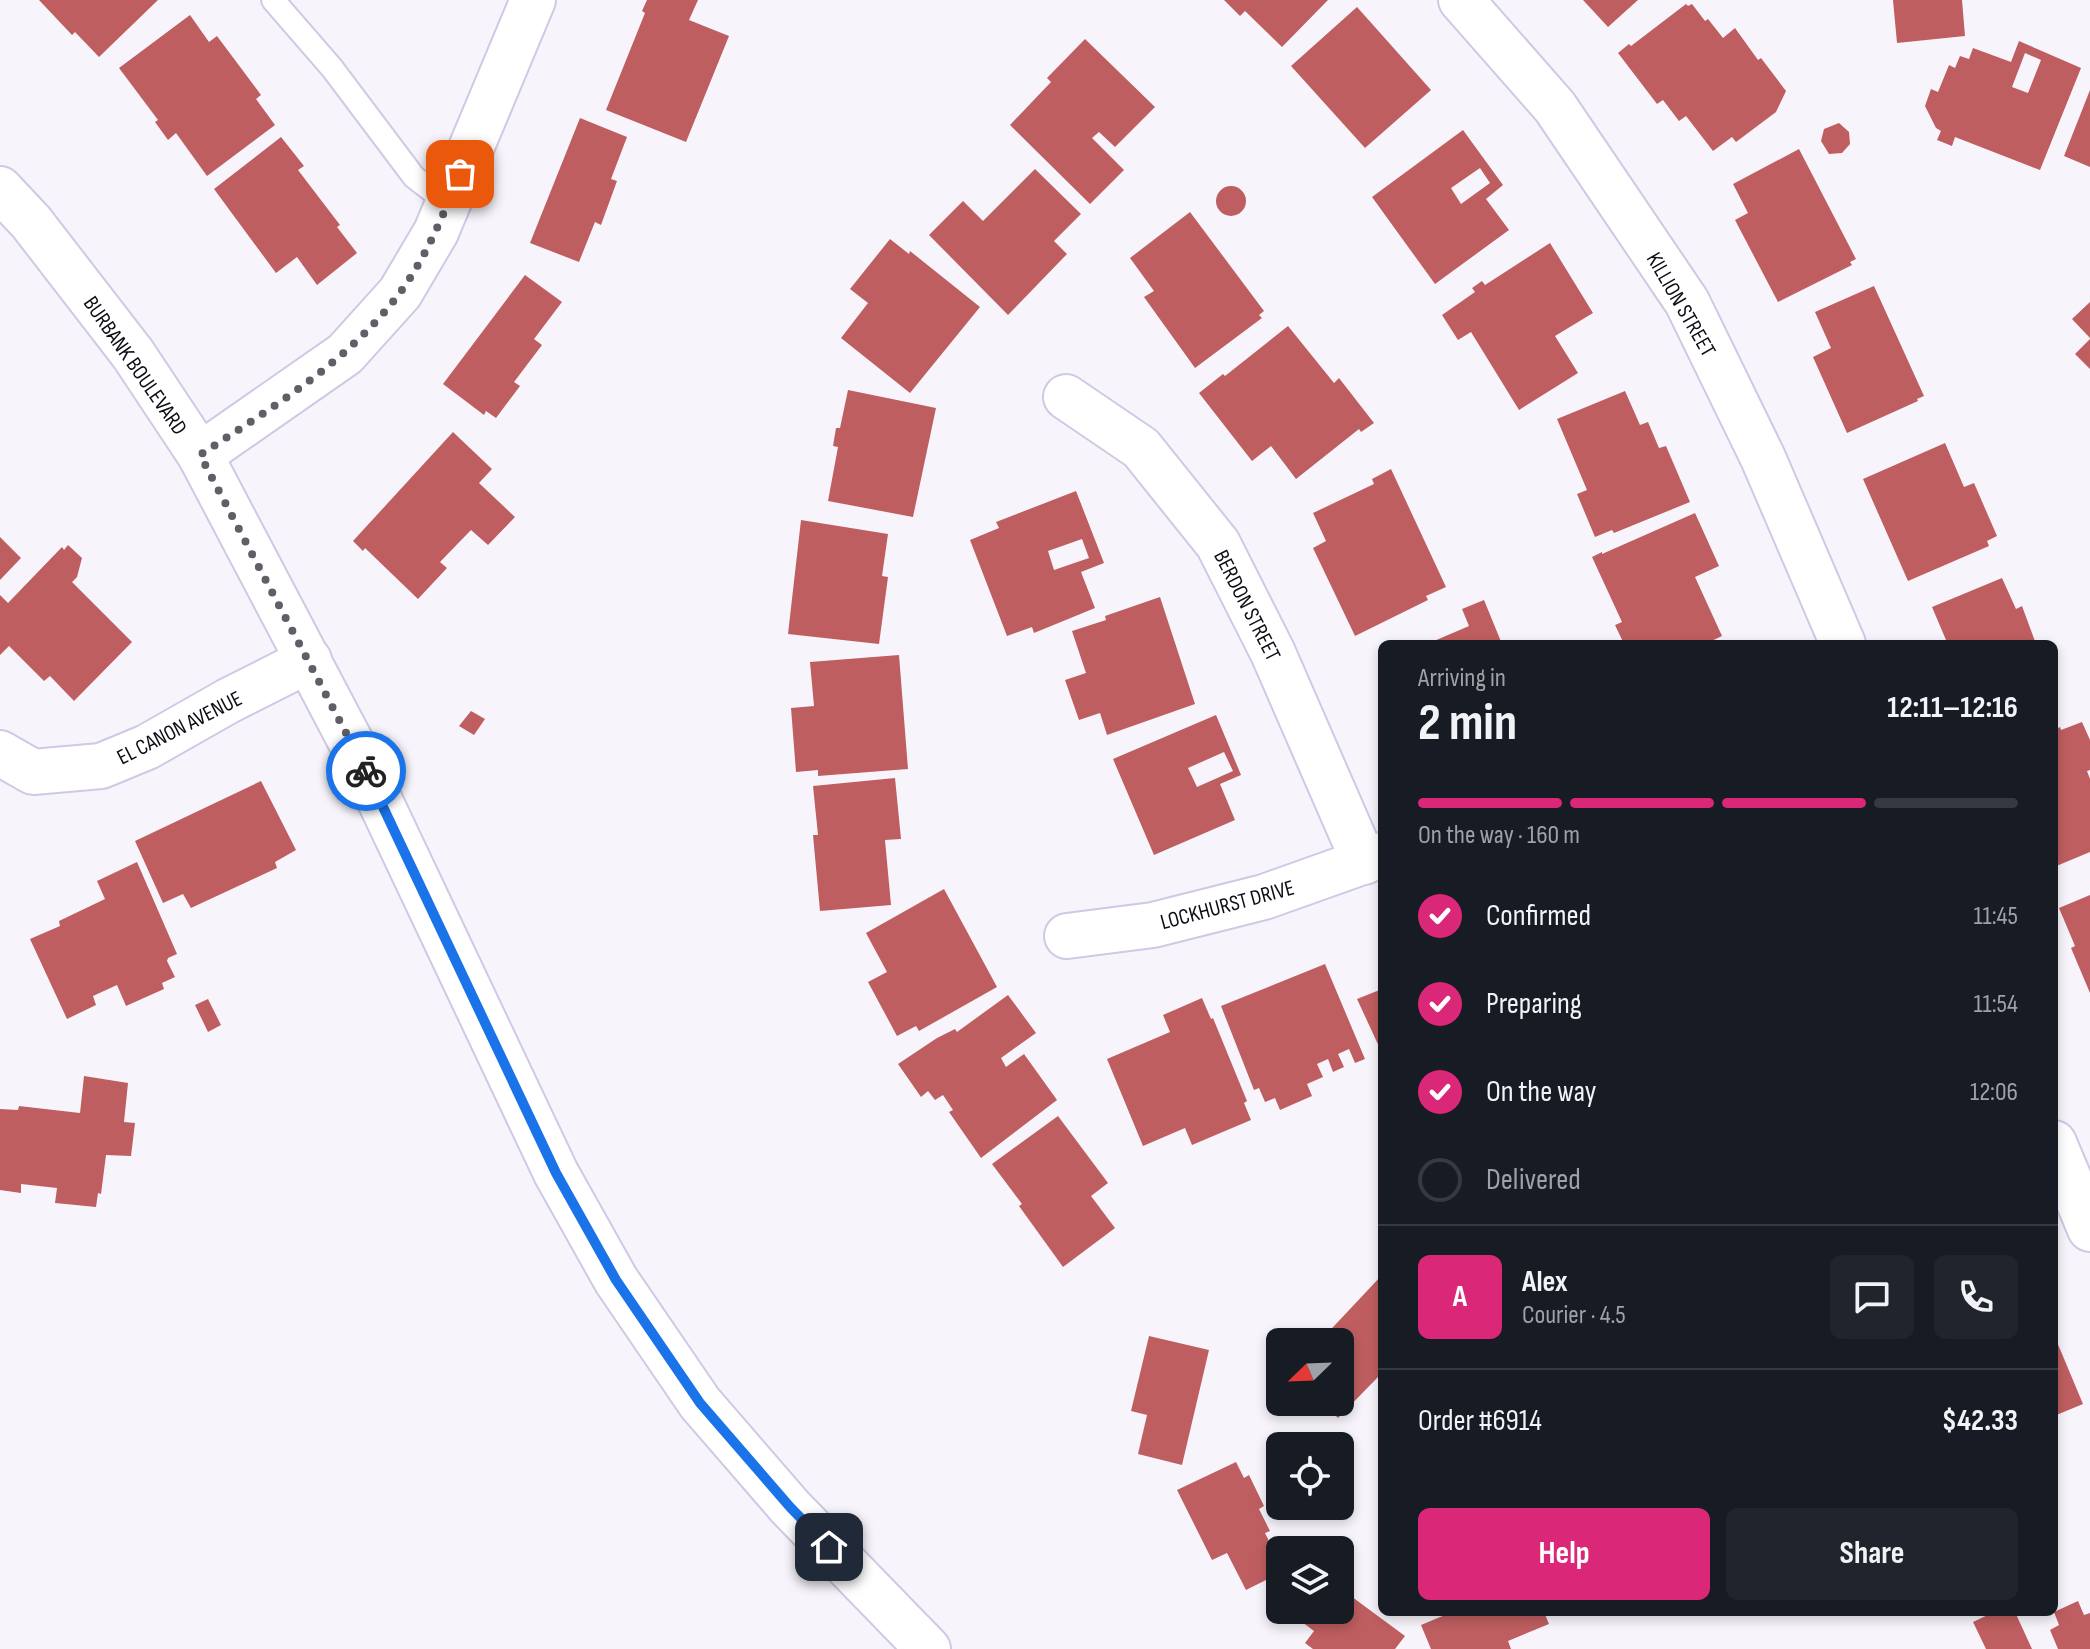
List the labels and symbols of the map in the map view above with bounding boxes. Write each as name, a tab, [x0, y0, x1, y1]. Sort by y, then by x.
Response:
pin	[426, 140, 494, 208]
street label: KILLION STREET	[1640, 248, 1721, 362]
street label: BURBANK BOULEVARD	[77, 291, 193, 440]
street label: BERDON STREET	[1207, 546, 1286, 666]
street label: EL CANON AVENUE	[113, 685, 247, 771]
courier	[326, 731, 406, 811]
street label: LOCKHURST DRIVE	[1157, 875, 1297, 936]
north arrow	[1266, 1328, 1354, 1416]
pin	[795, 1513, 863, 1581]

